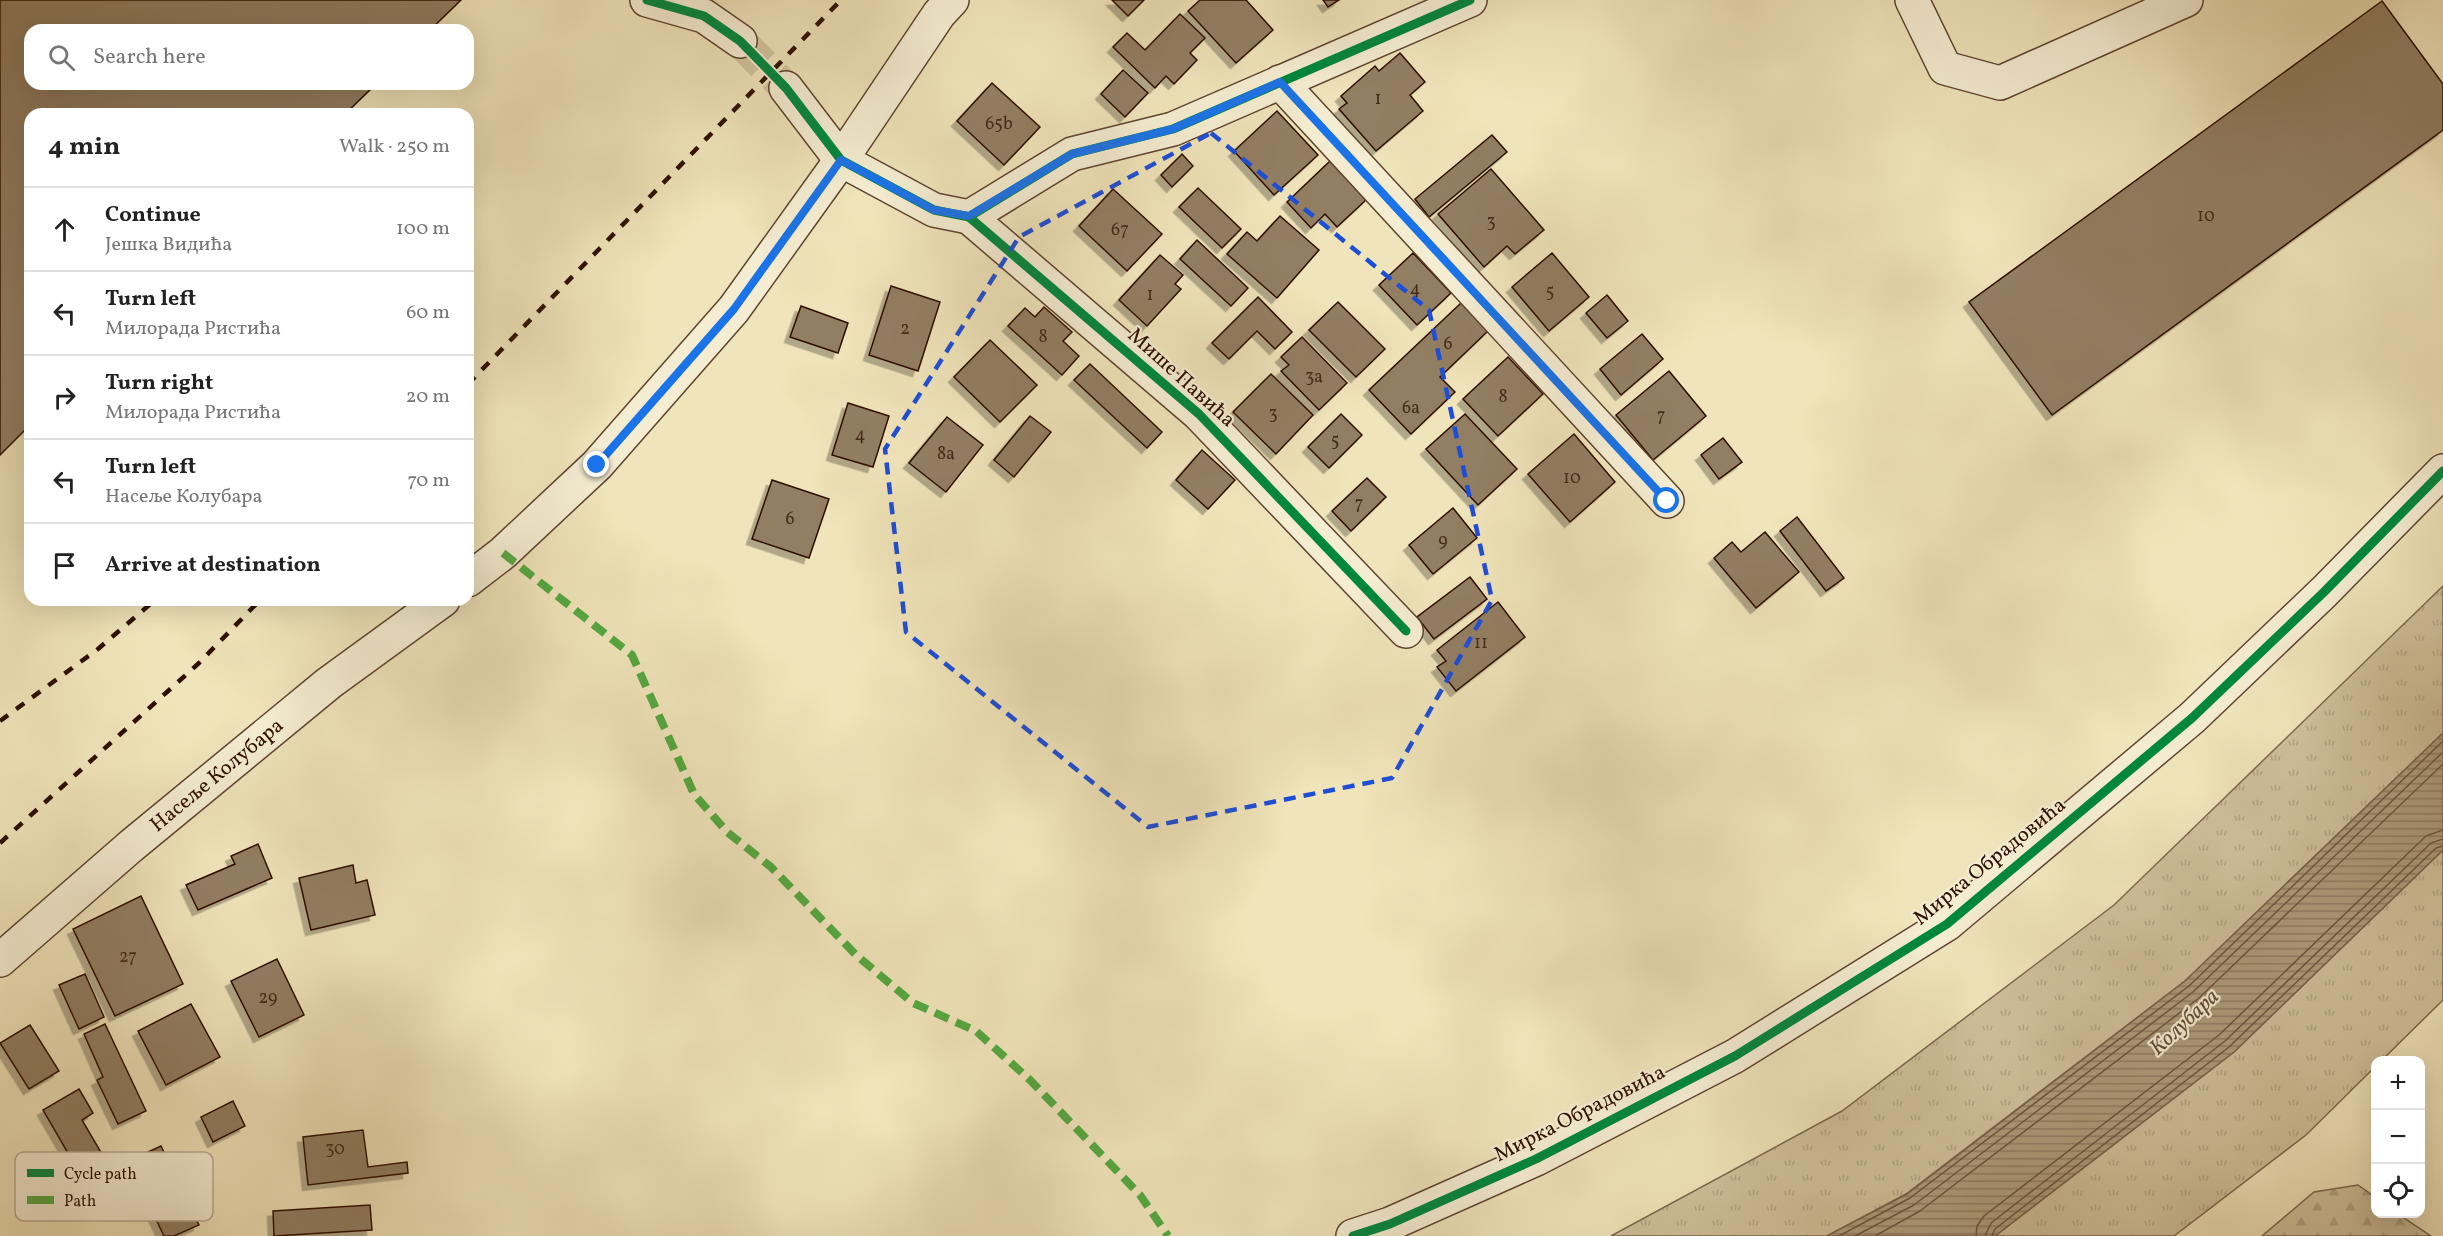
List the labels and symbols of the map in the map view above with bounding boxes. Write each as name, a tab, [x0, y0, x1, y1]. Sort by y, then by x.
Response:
house number: 1	[1375, 87, 1381, 112]
house number: 65b	[985, 112, 1013, 137]
house number: 10	[2197, 204, 2215, 229]
house number: 3	[1486, 210, 1496, 235]
house number: 67	[1111, 218, 1129, 243]
house number: 4	[1410, 277, 1420, 302]
house number: 5	[1546, 280, 1554, 305]
house number: 1	[1147, 283, 1153, 308]
house number: 2	[900, 317, 910, 342]
street label: Мише Павића	[1121, 322, 1241, 434]
house number: 8	[1038, 325, 1048, 350]
house number: 6	[1443, 332, 1453, 357]
house number: 3a	[1305, 365, 1323, 390]
house number: 8	[1498, 385, 1508, 410]
house number: 6a	[1402, 396, 1420, 421]
house number: 3	[1268, 402, 1278, 427]
house number: 7	[1657, 404, 1665, 429]
house number: 4	[855, 423, 865, 448]
house number: 5	[1331, 429, 1339, 454]
house number: 8a	[937, 442, 955, 467]
route end	[583, 451, 609, 477]
house number: 10	[1563, 466, 1581, 491]
route start	[1653, 487, 1679, 513]
house number: 7	[1355, 492, 1363, 517]
house number: 6	[785, 507, 795, 532]
house number: 9	[1438, 529, 1448, 554]
house number: 11	[1474, 631, 1488, 656]
street label: Насеље Колубара	[144, 711, 290, 839]
street label: Мирка Обрадовића	[1908, 791, 2072, 933]
house number: 27	[119, 945, 137, 970]
water label: Колубара	[2143, 983, 2227, 1063]
house number: 29	[259, 986, 277, 1011]
street label: Мирка Обрадовића	[1489, 1058, 1671, 1170]
house number: 30	[325, 1137, 345, 1162]
legend	[15, 1152, 213, 1221]
text: Cycle path	[64, 1164, 137, 1186]
text: Path	[64, 1191, 96, 1213]

